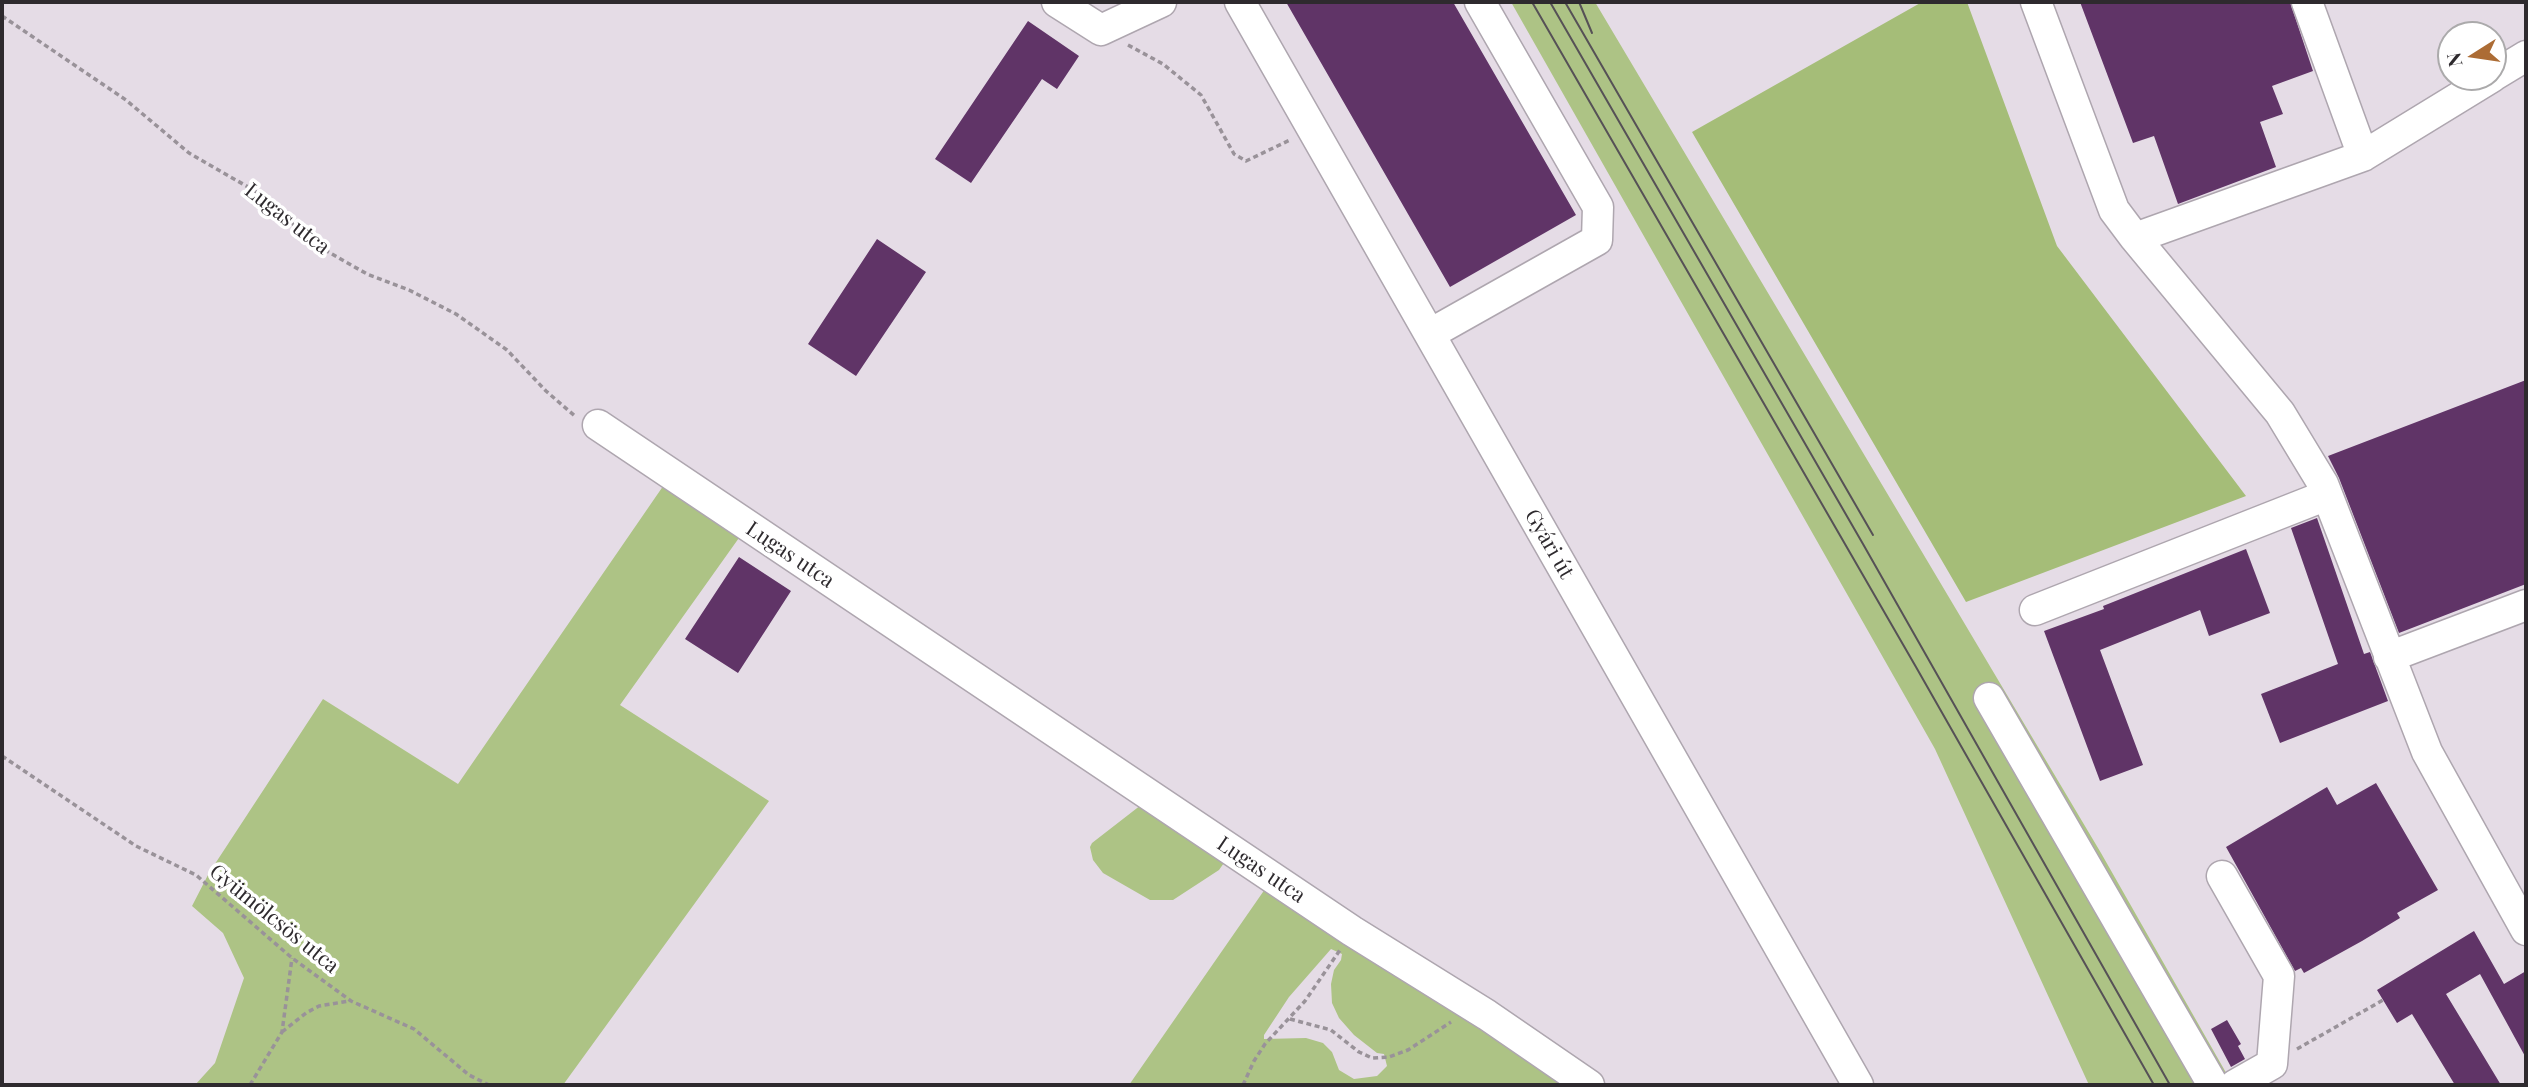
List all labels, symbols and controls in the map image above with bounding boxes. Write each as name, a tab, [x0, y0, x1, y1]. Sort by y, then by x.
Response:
north arrow	[2437, 21, 2507, 91]
text: N	[2439, 51, 2468, 69]
street label: Lugas utca	[240, 178, 334, 260]
street label: Gyári út	[1519, 505, 1579, 583]
street label: Lugas utca	[741, 516, 839, 594]
street label: Lugas utca	[1212, 831, 1310, 909]
street label: Gyümölcsös utca	[204, 859, 344, 979]

